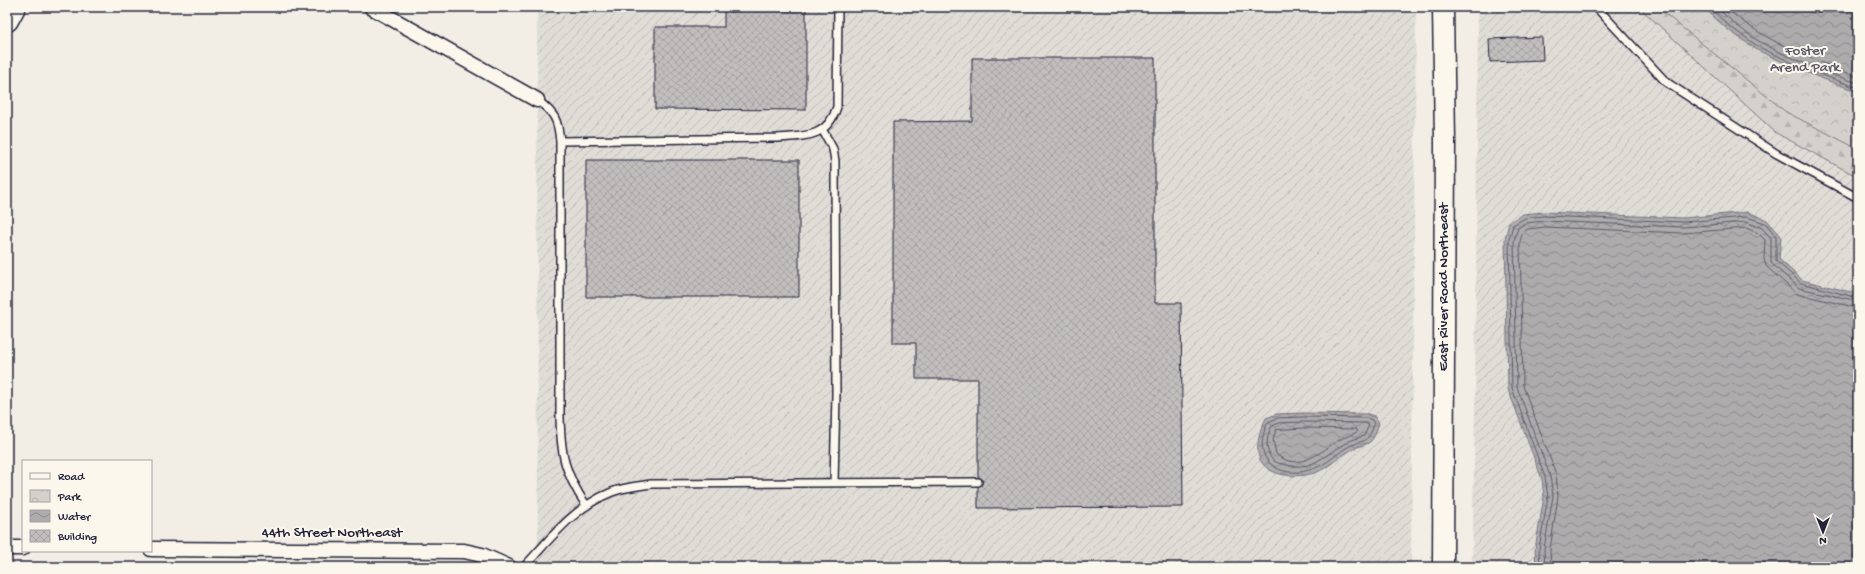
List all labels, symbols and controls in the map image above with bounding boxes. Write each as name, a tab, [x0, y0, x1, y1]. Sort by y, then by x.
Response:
park label: Foster Arend Park	[1770, 42, 1841, 77]
street label: East River Road Northeast	[1435, 201, 1453, 371]
legend	[22, 460, 152, 552]
text: Road	[58, 471, 85, 485]
text: Park	[57, 491, 83, 505]
text: Water	[58, 511, 92, 525]
north arrow	[1803, 512, 1843, 552]
street label: 44th Street Northeast	[262, 524, 404, 542]
text: Building	[57, 531, 97, 545]
text: N	[1819, 534, 1827, 546]

